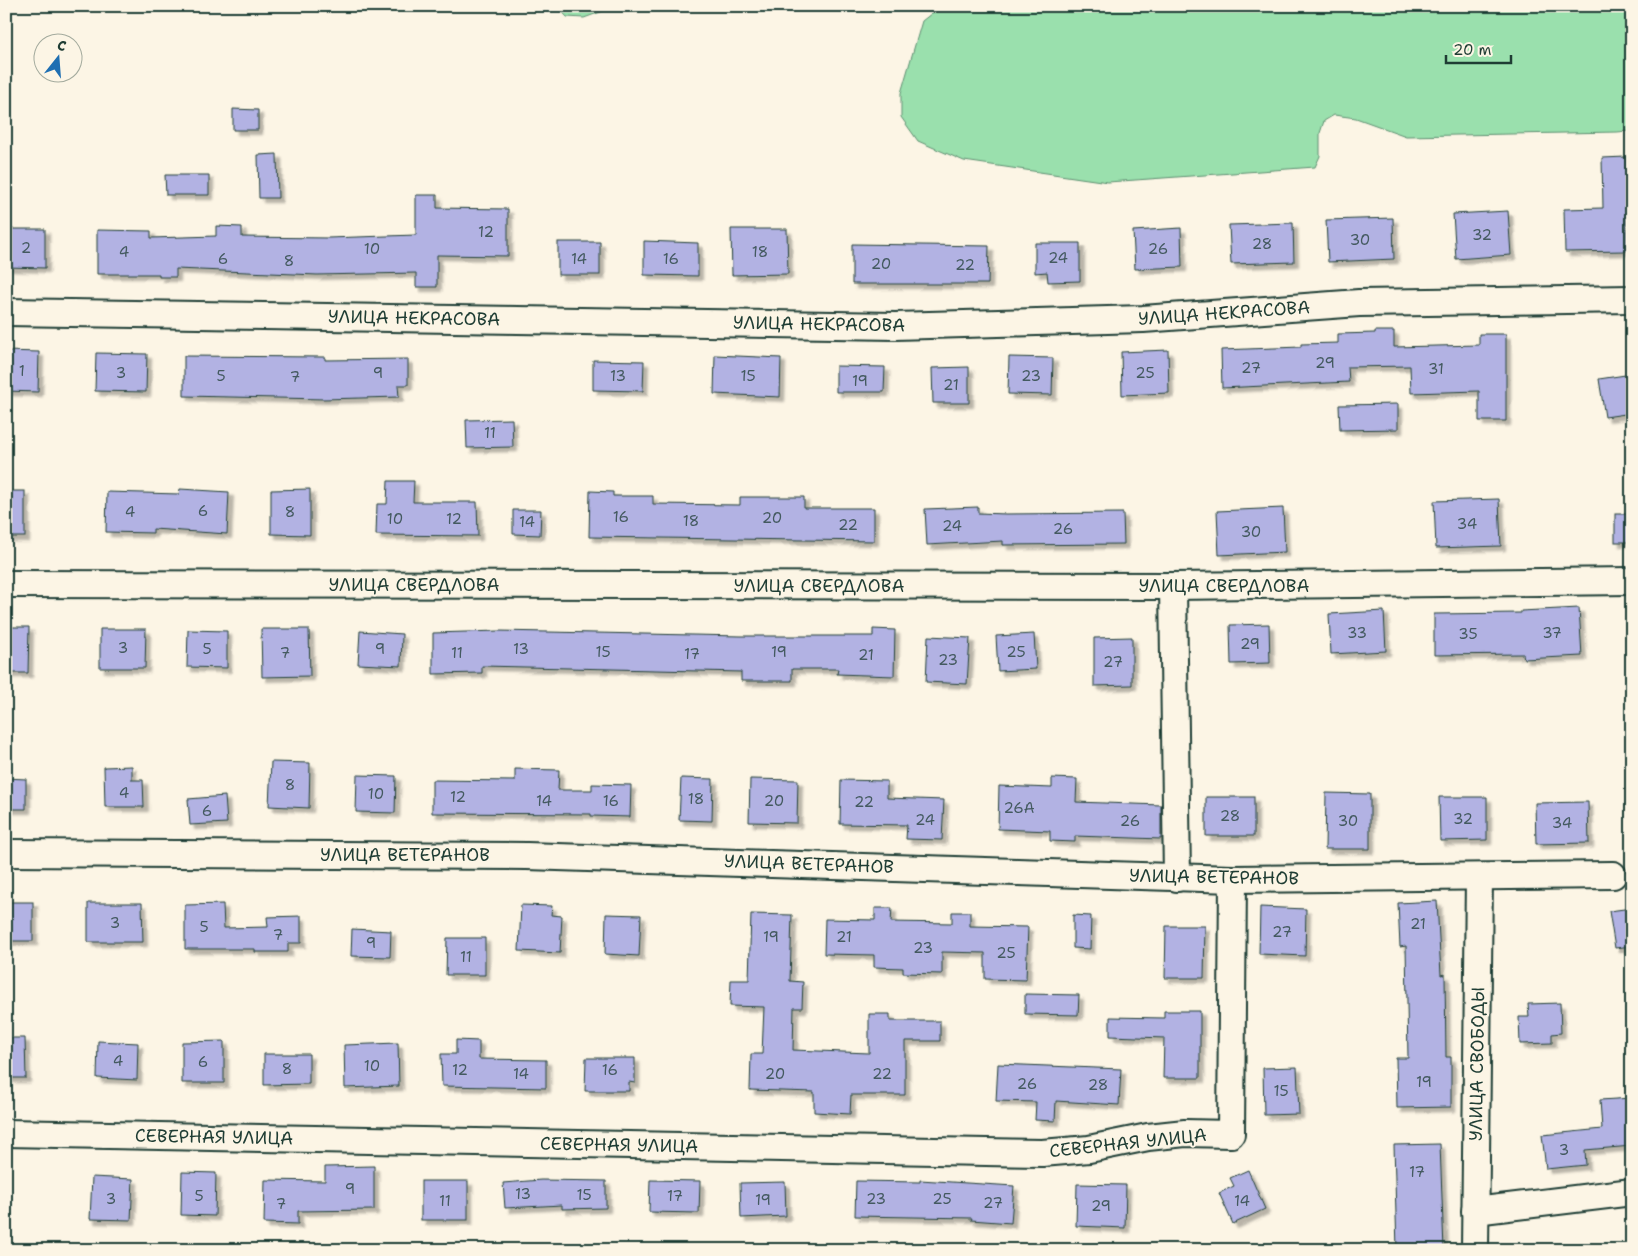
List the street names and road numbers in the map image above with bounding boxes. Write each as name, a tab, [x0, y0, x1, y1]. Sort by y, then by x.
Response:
street label: УЛИЦА НЕКРАСОВА	[1137, 295, 1311, 331]
street label: УЛИЦА НЕКРАСОВА	[328, 304, 500, 332]
street label: УЛИЦА НЕКРАСОВА	[733, 310, 905, 338]
street label: УЛИЦА СВЕРДЛОВА	[328, 573, 500, 597]
street label: УЛИЦА СВЕРДЛОВА	[733, 574, 905, 598]
street label: УЛИЦА СВЕРДЛОВА	[1138, 574, 1310, 598]
street label: УЛИЦА ВЕТЕРАНОВ	[320, 843, 490, 867]
street label: УЛИЦА ВЕТЕРАНОВ	[724, 849, 894, 879]
street label: УЛИЦА ВЕТЕРАНОВ	[1129, 864, 1299, 890]
street label: УЛИЦА СВОБОДЫ	[1464, 987, 1490, 1141]
street label: СЕВЕРНАЯ УЛИЦА	[1048, 1123, 1208, 1163]
street label: СЕВЕРНАЯ УЛИЦА	[135, 1124, 293, 1150]
street label: СЕВЕРНАЯ УЛИЦА	[540, 1132, 698, 1158]

